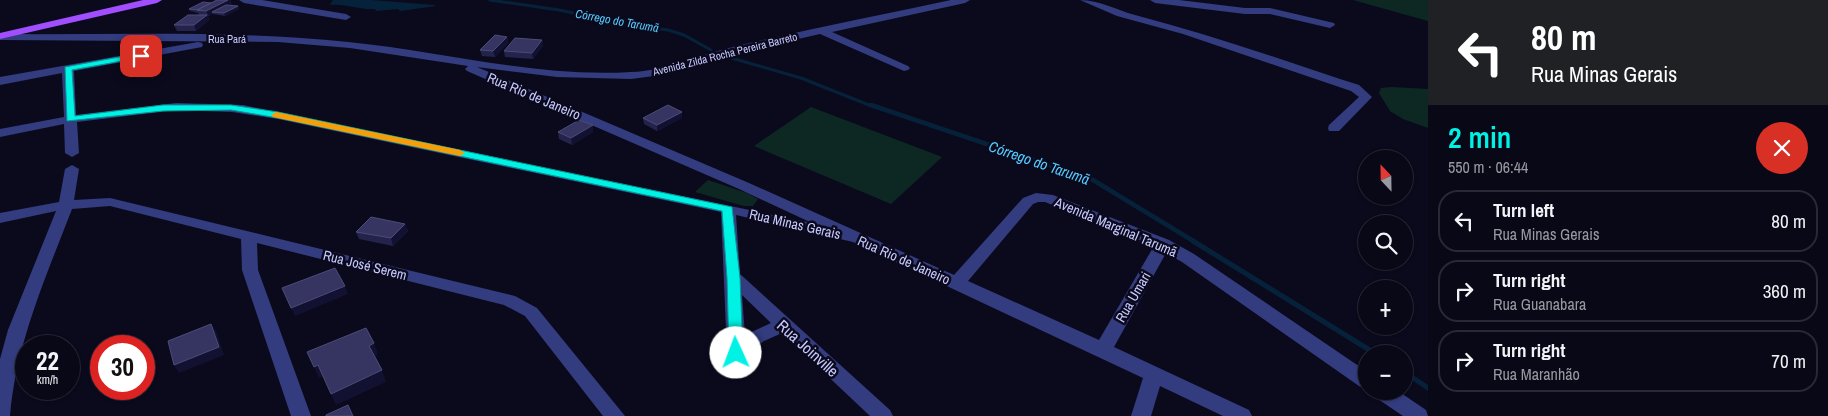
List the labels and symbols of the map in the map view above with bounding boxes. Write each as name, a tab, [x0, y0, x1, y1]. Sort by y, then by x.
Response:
water label: Córrego do Tarumã	[574, 6, 660, 36]
street label: Avenida Zilda Rocha Pereira Barreto	[650, 29, 799, 79]
street label: Rua Pará	[208, 32, 246, 46]
pin	[120, 35, 162, 77]
street label: Rua Rio de Janeiro	[485, 68, 583, 124]
water label: Córrego do Tarumã	[986, 135, 1093, 190]
north arrow	[1358, 150, 1412, 205]
street label: Avenida Marginal Tarumã	[1051, 193, 1181, 261]
street label: Rua Minas Gerais	[748, 205, 843, 243]
street label: Rua Rio de Janeiro	[855, 232, 953, 288]
street label: Rua José Serem	[321, 246, 409, 284]
street label: Rua Umari	[1111, 268, 1155, 326]
street label: Rua Joinville	[772, 314, 844, 382]
position arrow	[709, 326, 761, 378]
speed limit sign: 30	[90, 335, 155, 400]

